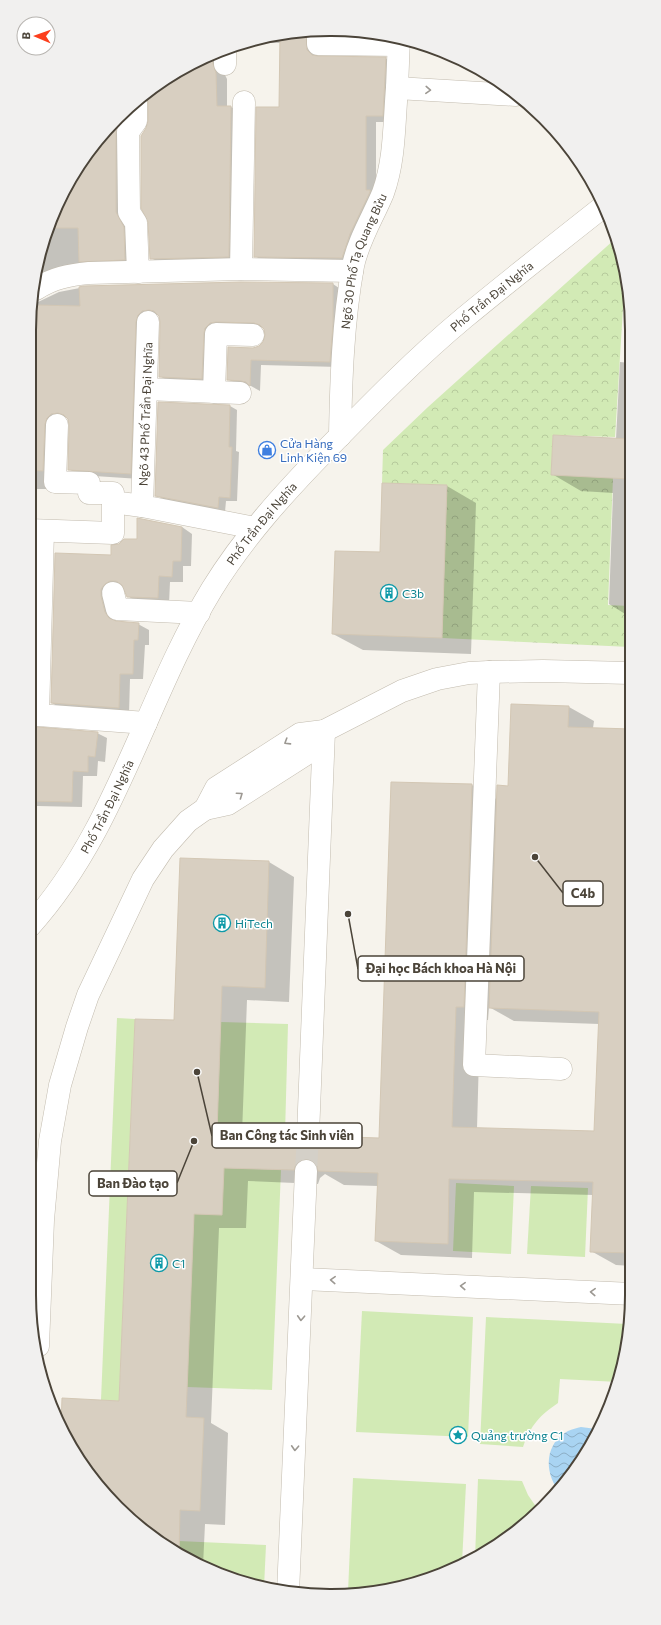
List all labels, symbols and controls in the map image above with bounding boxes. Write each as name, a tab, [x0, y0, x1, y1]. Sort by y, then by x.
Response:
north arrow	[16, 16, 56, 56]
text: B	[19, 32, 32, 40]
one-way arrow	[425, 85, 431, 94]
street label: Ngõ 30 Phố Tạ Quang Bửu	[338, 191, 389, 330]
street label: Phố Trần Đại Nghĩa	[447, 258, 536, 334]
street label: Ngõ 43 Phố Trần Đại Nghĩa	[135, 342, 155, 486]
place label: Cửa Hàng Linh Kiện 69	[280, 436, 347, 464]
shop icon: Cửa Hàng Linh Kiện 69	[257, 440, 277, 460]
street label: Phố Trần Đại Nghĩa	[223, 479, 299, 567]
building icon: C3b	[379, 583, 399, 603]
place label: C3b	[402, 586, 424, 600]
one-way arrow	[284, 737, 291, 745]
street label: Phố Trần Đại Nghĩa	[77, 757, 136, 856]
one-way arrow	[236, 793, 243, 800]
callout: C4b	[563, 881, 603, 906]
text: C4b	[571, 885, 596, 901]
building icon: HiTech	[212, 913, 232, 933]
place label: HiTech	[235, 916, 273, 930]
callout: Đại học Bách khoa Hà Nội	[358, 956, 524, 981]
text: Đại học Bách khoa Hà Nội	[365, 960, 516, 976]
callout: Ban Công tác Sinh viên	[212, 1123, 362, 1148]
text: Ban Công tác Sinh viên	[220, 1127, 354, 1143]
callout: Ban Đào tạo	[89, 1171, 177, 1196]
text: Ban Đào tạo	[97, 1175, 169, 1191]
building icon: C1	[149, 1253, 169, 1273]
place label: C1	[172, 1256, 185, 1270]
one-way arrow	[330, 1276, 336, 1285]
one-way arrow	[460, 1282, 466, 1291]
one-way arrow	[590, 1288, 596, 1297]
one-way arrow	[296, 1315, 305, 1321]
place icon: Quảng trường C1	[448, 1425, 468, 1445]
place label: Quảng trường C1	[471, 1428, 563, 1442]
one-way arrow	[290, 1445, 299, 1451]

